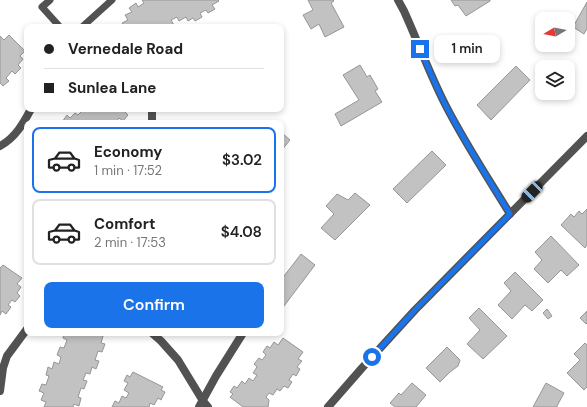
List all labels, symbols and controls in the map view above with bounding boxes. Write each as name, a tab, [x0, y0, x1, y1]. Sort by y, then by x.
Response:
north arrow	[535, 12, 575, 52]
map controls	[535, 12, 575, 100]
callout: 1 min	[434, 35, 500, 63]
text: Vernedale Road	[68, 39, 183, 59]
route end	[411, 40, 429, 58]
text: 1 min	[451, 40, 483, 57]
button: layers	[535, 60, 575, 100]
text: Sunlea Lane	[68, 78, 156, 98]
icon: car	[46, 142, 82, 178]
text: Economy	[94, 142, 162, 162]
text: $3.02	[222, 150, 262, 170]
text: 1 min · 17:52	[94, 162, 162, 179]
car	[519, 179, 545, 205]
icon: car	[46, 214, 82, 250]
text: Comfort	[94, 214, 155, 234]
text: $4.08	[221, 222, 262, 242]
text: 2 min · 17:53	[94, 234, 166, 251]
button: Confirm	[44, 282, 264, 328]
route start	[363, 348, 381, 366]

